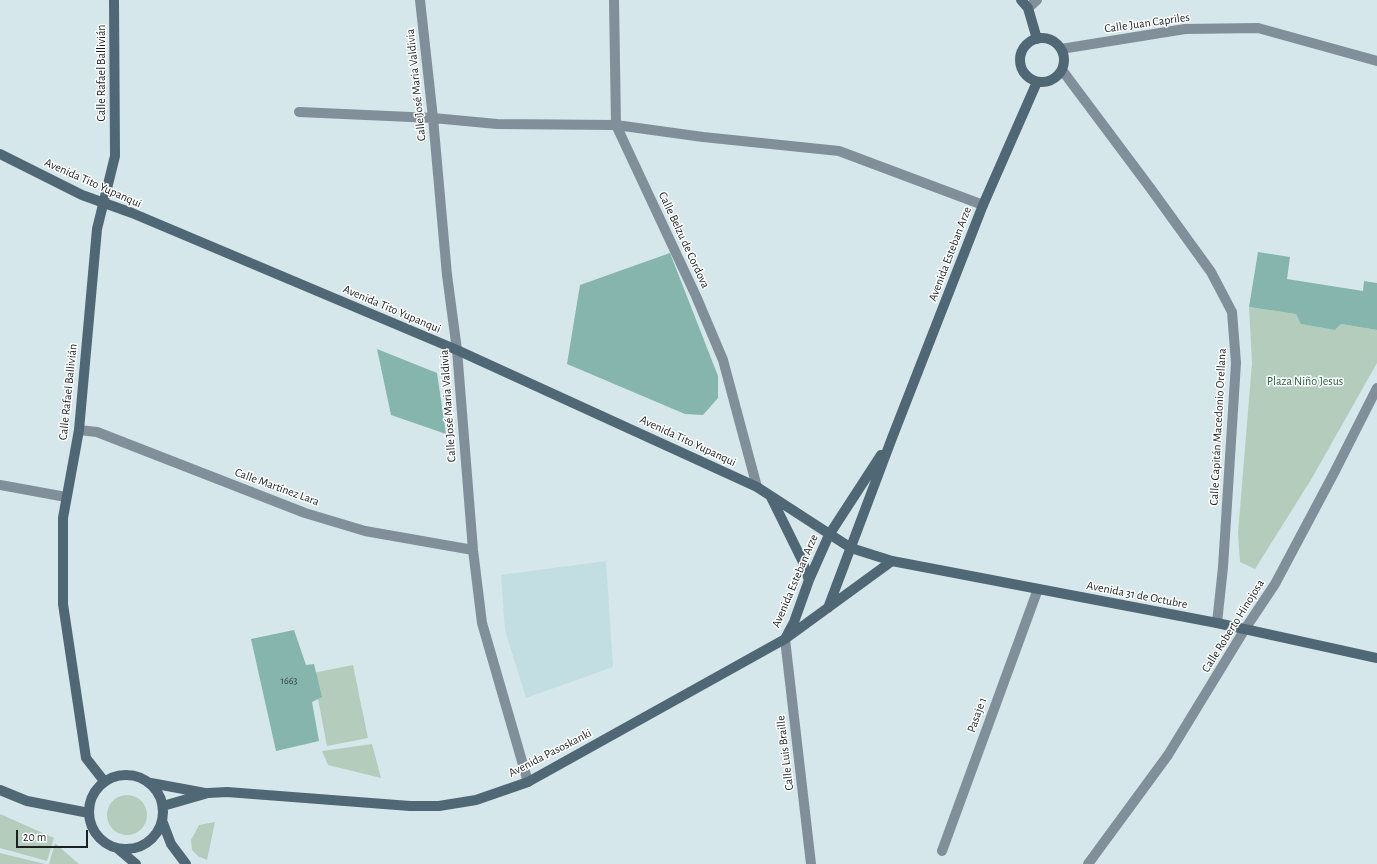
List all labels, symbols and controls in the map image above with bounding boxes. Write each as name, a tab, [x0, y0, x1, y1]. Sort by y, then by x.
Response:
street label: Calle Juan Capriles	[1103, 10, 1191, 36]
street label: Calle Rafael Ballivián	[94, 25, 108, 121]
street label: Calle José Maria Valdivia	[403, 28, 429, 142]
street label: Avenida Tito Yupanqui	[42, 155, 144, 211]
street label: Calle Belzu de Cordova	[655, 189, 713, 291]
street label: Avenida Esteban Arze	[925, 205, 975, 303]
street label: Avenida Tito Yupanqui	[341, 282, 443, 336]
street label: Calle Rafael Ballivián	[56, 343, 80, 441]
street label: Calle Capitán Macedonio Orellana	[1207, 348, 1229, 506]
street label: Calle José Maria Valdivia	[437, 349, 459, 463]
park label: Plaza Niño Jesus	[1267, 374, 1343, 388]
street label: Avenida Tito Yupanqui	[637, 412, 739, 470]
street label: Calle Martínez Lara	[233, 465, 321, 509]
street label: Avenida Esteban Arze	[769, 532, 821, 630]
street label: Calle Roberto Hinojosa	[1199, 577, 1267, 675]
street label: Avenida 31 de Octubre	[1085, 578, 1189, 612]
house number: 1663	[281, 675, 297, 687]
street label: Pasaje 1	[964, 695, 990, 735]
street label: Calle Luis Braille	[773, 715, 797, 791]
street label: Avenida Pasoskanki	[506, 726, 594, 780]
scale bar	[18, 822, 90, 848]
text: 20 m	[23, 831, 46, 843]

